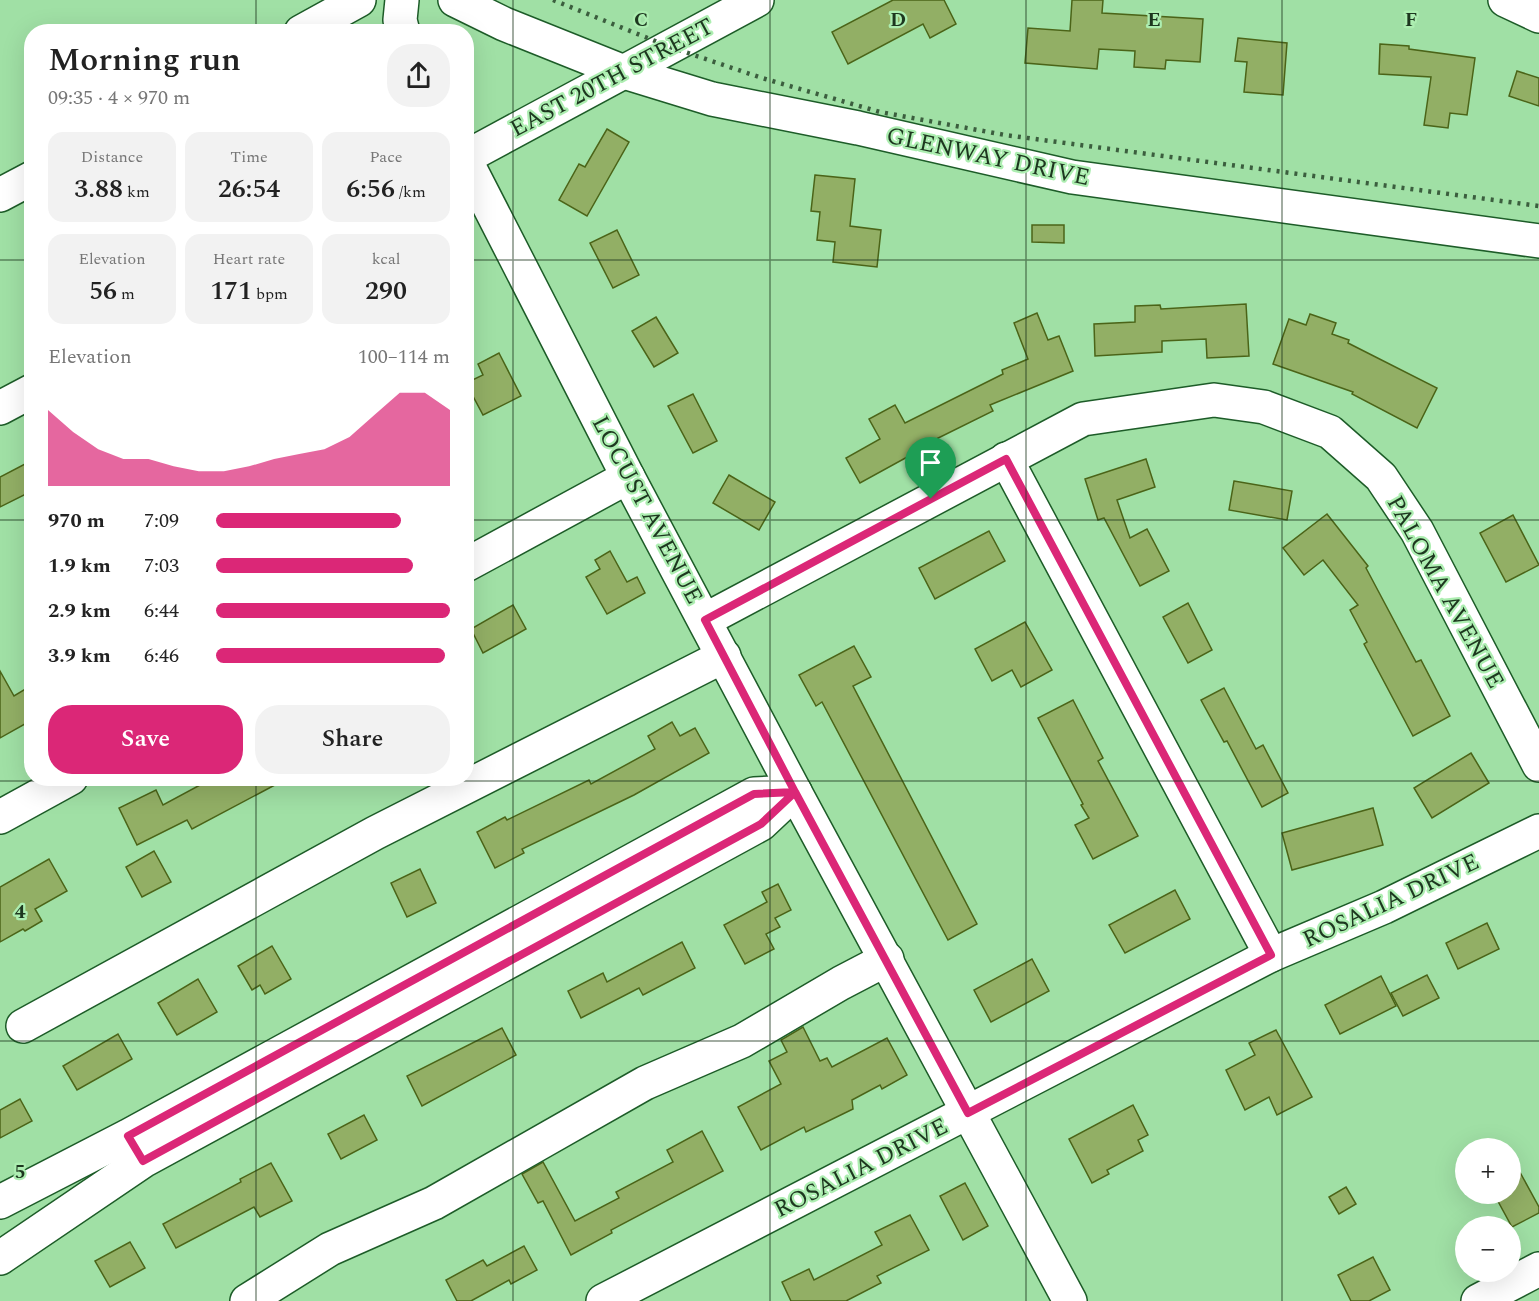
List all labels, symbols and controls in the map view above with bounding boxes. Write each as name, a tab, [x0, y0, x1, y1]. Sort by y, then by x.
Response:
text: C	[634, 5, 648, 35]
text: D	[890, 5, 906, 35]
text: E	[1147, 5, 1161, 35]
text: F	[1405, 5, 1417, 35]
street label: EAST 20TH STREET	[504, 9, 720, 147]
text: Morning run	[48, 35, 241, 85]
button: share	[387, 44, 450, 107]
text: 09:35 · 4 × 970 m	[48, 83, 190, 113]
street label: GLENWAY DRIVE	[883, 118, 1093, 196]
text: Distance	[81, 145, 143, 169]
text: Time	[230, 145, 268, 169]
text: Pace	[369, 145, 403, 169]
text: 3.88	[74, 169, 123, 209]
text: 26:54	[218, 169, 280, 209]
text: 6:56	[346, 169, 395, 209]
text: km	[123, 180, 150, 204]
text: /km	[395, 180, 426, 204]
text: Elevation	[78, 247, 146, 271]
text: Heart rate	[213, 247, 285, 271]
text: kcal	[372, 247, 400, 271]
text: 56	[89, 271, 117, 311]
text: 171	[210, 271, 252, 311]
text: 290	[365, 271, 407, 311]
text: m	[117, 282, 135, 306]
text: bpm	[252, 282, 288, 306]
text: Elevation	[48, 342, 132, 372]
text: 100–114 m	[358, 342, 450, 372]
street label: LOCUST AVENUE	[582, 409, 712, 611]
pin	[905, 437, 956, 499]
icon: arrive	[914, 446, 947, 479]
street label: PALOMA AVENUE	[1377, 489, 1513, 695]
text: 970 m	[48, 506, 105, 536]
text: 7:09	[144, 506, 179, 536]
text: 1.9 km	[48, 551, 111, 581]
text: 7:03	[144, 551, 179, 581]
text: 2.9 km	[48, 596, 111, 626]
text: 6:44	[144, 596, 179, 626]
text: 3.9 km	[48, 641, 111, 671]
text: 6:46	[144, 641, 179, 671]
button: Save	[48, 705, 243, 774]
button: Share	[255, 705, 450, 774]
street label: ROSALIA DRIVE	[1297, 844, 1485, 958]
text: 4	[14, 897, 26, 927]
street label: ROSALIA DRIVE	[768, 1109, 954, 1227]
map controls	[1455, 1138, 1521, 1282]
button: +	[1455, 1138, 1521, 1204]
text: 5	[14, 1157, 26, 1187]
button: −	[1455, 1216, 1521, 1282]

